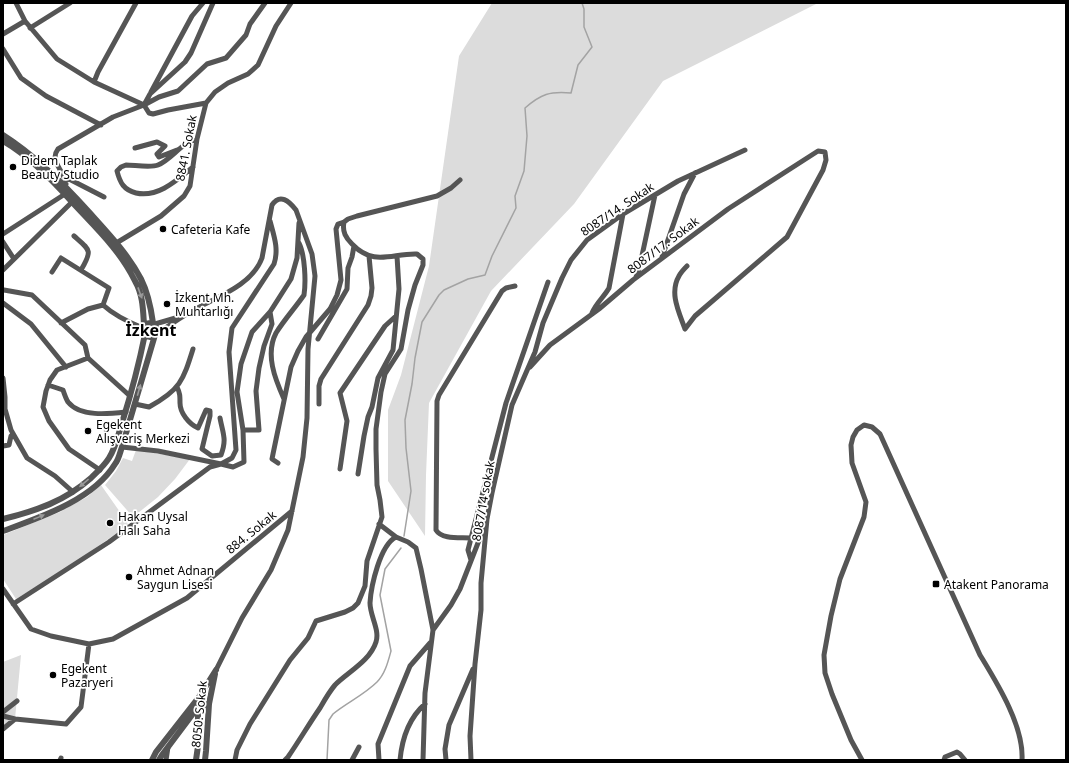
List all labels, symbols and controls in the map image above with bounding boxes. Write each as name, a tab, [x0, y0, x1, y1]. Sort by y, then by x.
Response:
street label: 8841. Sokak	[171, 113, 201, 183]
place label: Didem Taplak Beauty Studio	[21, 152, 99, 183]
marker: Didem Taplak Beauty Studio	[8, 162, 18, 172]
street label: 8087/14. Sokak	[577, 178, 658, 240]
street label: 8087/17. Sokak	[624, 212, 703, 277]
place label: Cafeteria Kafe	[171, 221, 251, 238]
marker: Cafeteria Kafe	[158, 224, 168, 234]
one-way arrow	[138, 288, 144, 300]
place label: İzkent Mh. Muhtarlığı	[175, 289, 234, 320]
marker: İzkent Mh. Muhtarlığı	[162, 299, 172, 309]
district label: İzkent	[126, 319, 177, 341]
one-way arrow	[136, 384, 142, 396]
place label: Egekent Alışveriş Merkezi	[96, 416, 190, 447]
marker: Egekent Alışveriş Merkezi	[83, 426, 93, 436]
street label: 8087/14 sokak	[468, 459, 499, 543]
one-way arrow	[79, 479, 89, 488]
street label: 884. Sokak	[222, 506, 280, 558]
place label: Hakan Uysal Halı Saha	[118, 508, 188, 539]
one-way arrow	[34, 513, 46, 519]
marker: Hakan Uysal Halı Saha	[105, 518, 115, 528]
place label: Ahmet Adnan Saygun Lisesi	[137, 562, 214, 593]
marker: Ahmet Adnan Saygun Lisesi	[124, 572, 134, 582]
place label: Atakent Panorama	[944, 576, 1049, 593]
marker: Atakent Panorama	[931, 579, 941, 589]
place label: Egekent Pazaryeri	[61, 660, 113, 691]
marker: Egekent Pazaryeri	[48, 670, 58, 680]
street label: 8050. Sokak	[187, 679, 211, 748]

